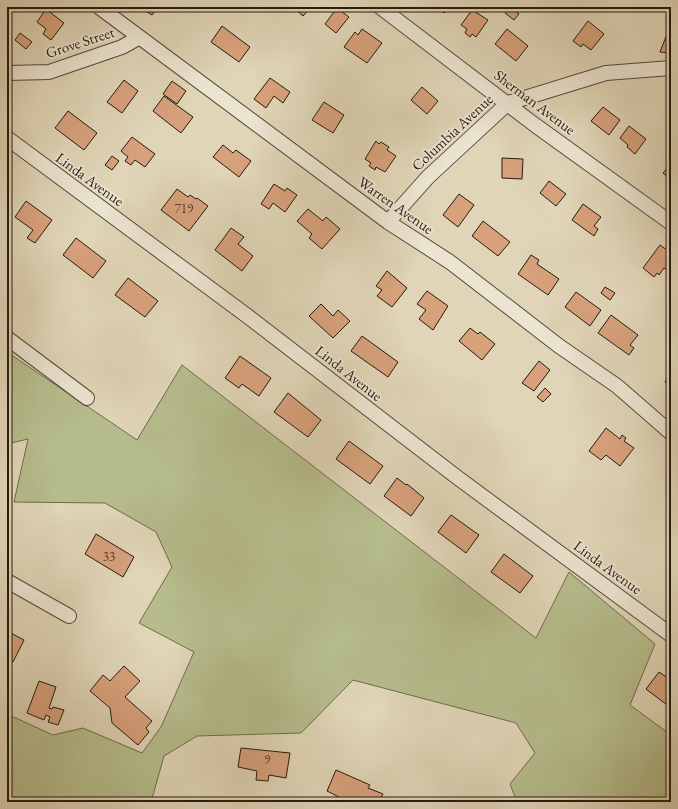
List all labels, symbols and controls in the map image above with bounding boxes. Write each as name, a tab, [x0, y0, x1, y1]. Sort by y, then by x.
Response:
street label: Grove Street	[43, 22, 117, 62]
street label: Sherman Avenue	[490, 65, 580, 139]
street label: Columbia Avenue	[407, 89, 497, 175]
street label: Linda Avenue	[52, 148, 128, 210]
street label: Warren Avenue	[354, 172, 438, 238]
house number: 719	[175, 200, 194, 217]
street label: Linda Avenue	[312, 341, 386, 405]
street label: Linda Avenue	[570, 536, 646, 598]
house number: 33	[103, 548, 115, 565]
house number: 9	[264, 751, 271, 768]

